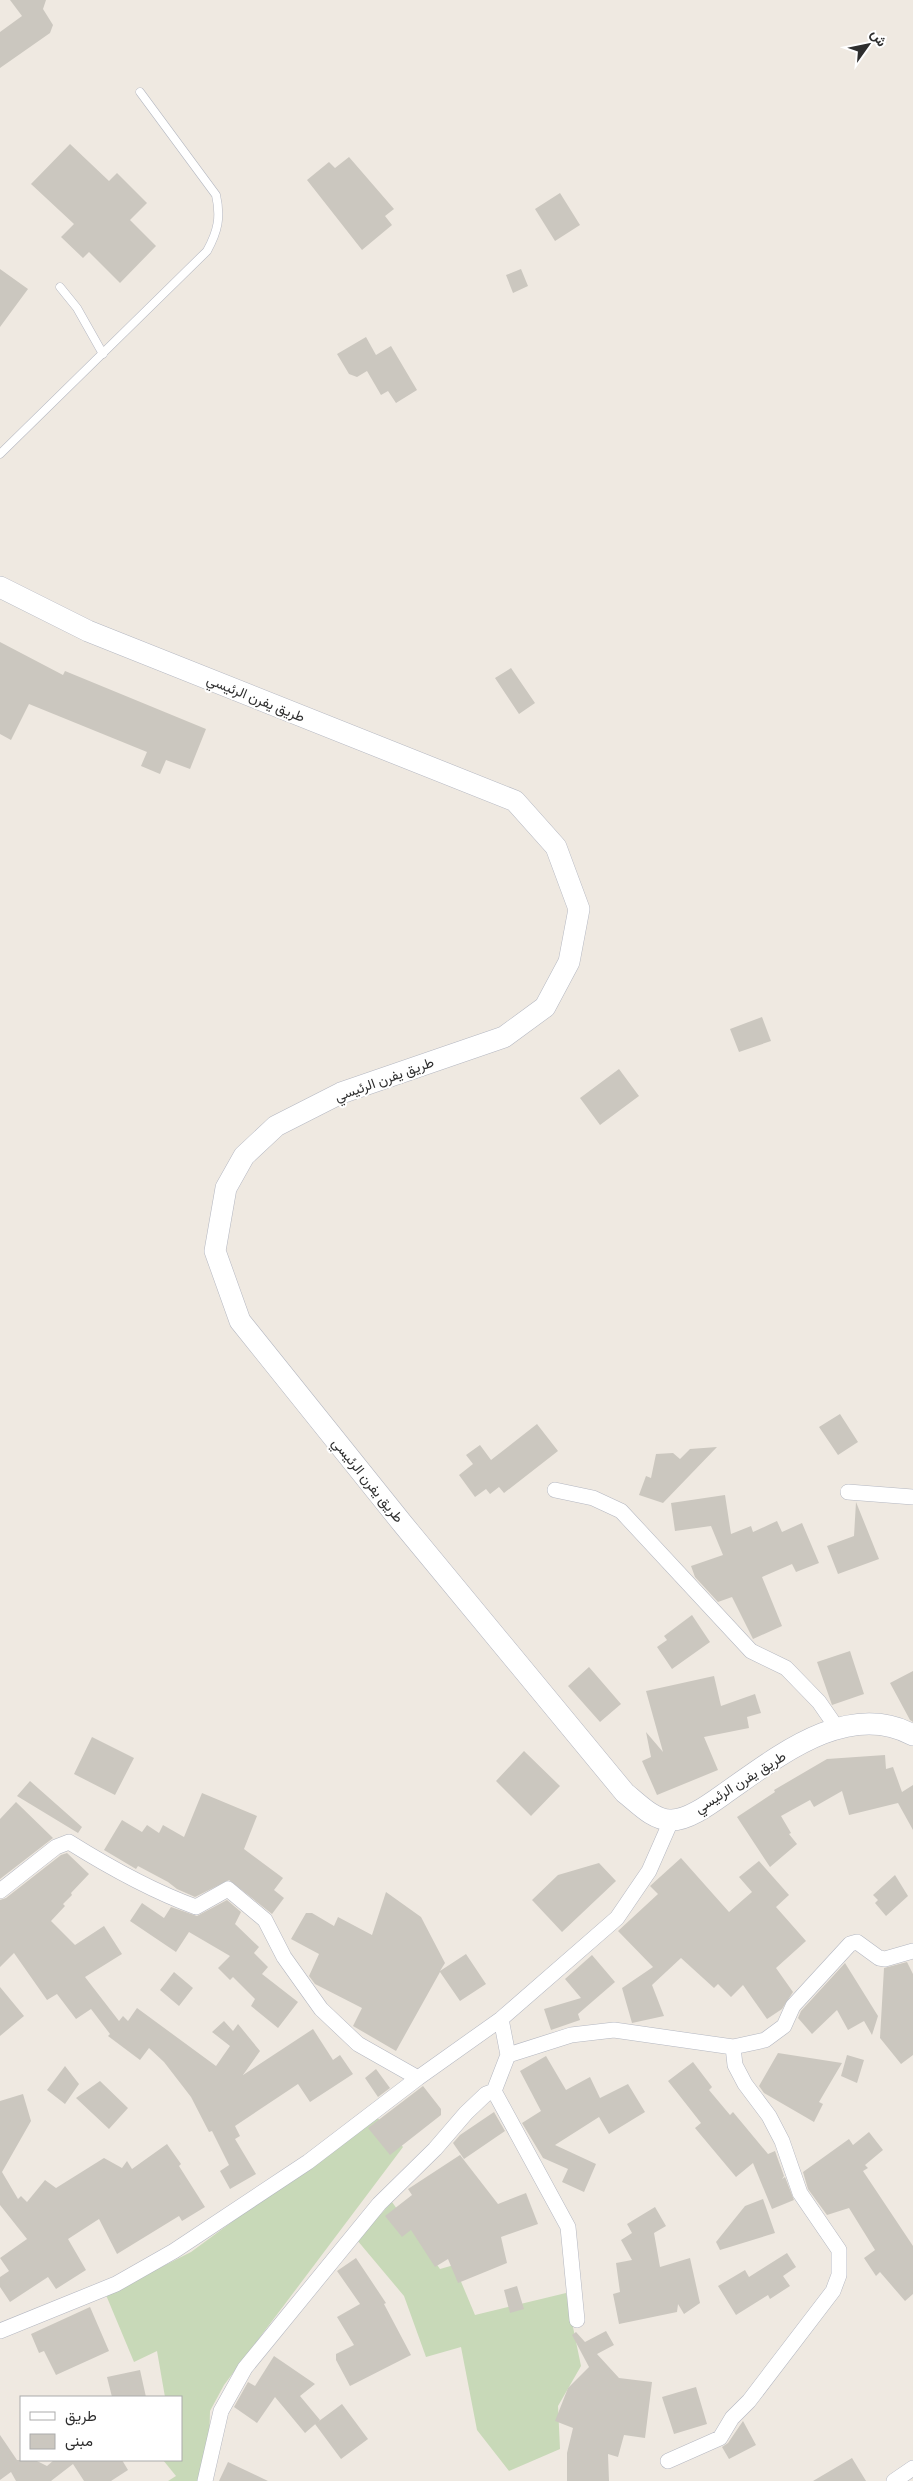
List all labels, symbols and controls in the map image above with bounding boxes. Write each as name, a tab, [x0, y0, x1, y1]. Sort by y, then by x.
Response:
north arrow	[843, 20, 893, 70]
text: ش	[867, 27, 890, 50]
street label: طريق يفرن الرئيسي	[203, 671, 307, 729]
street label: طريق يفرن الرئيسي	[332, 1054, 437, 1108]
street label: طريق يفرن الرئيسي	[326, 1434, 407, 1528]
street label: طريق يفرن الرئيسي	[692, 1748, 791, 1820]
legend	[20, 2396, 182, 2461]
text: طريق	[65, 2407, 97, 2426]
text: مبنى	[65, 2432, 93, 2451]

